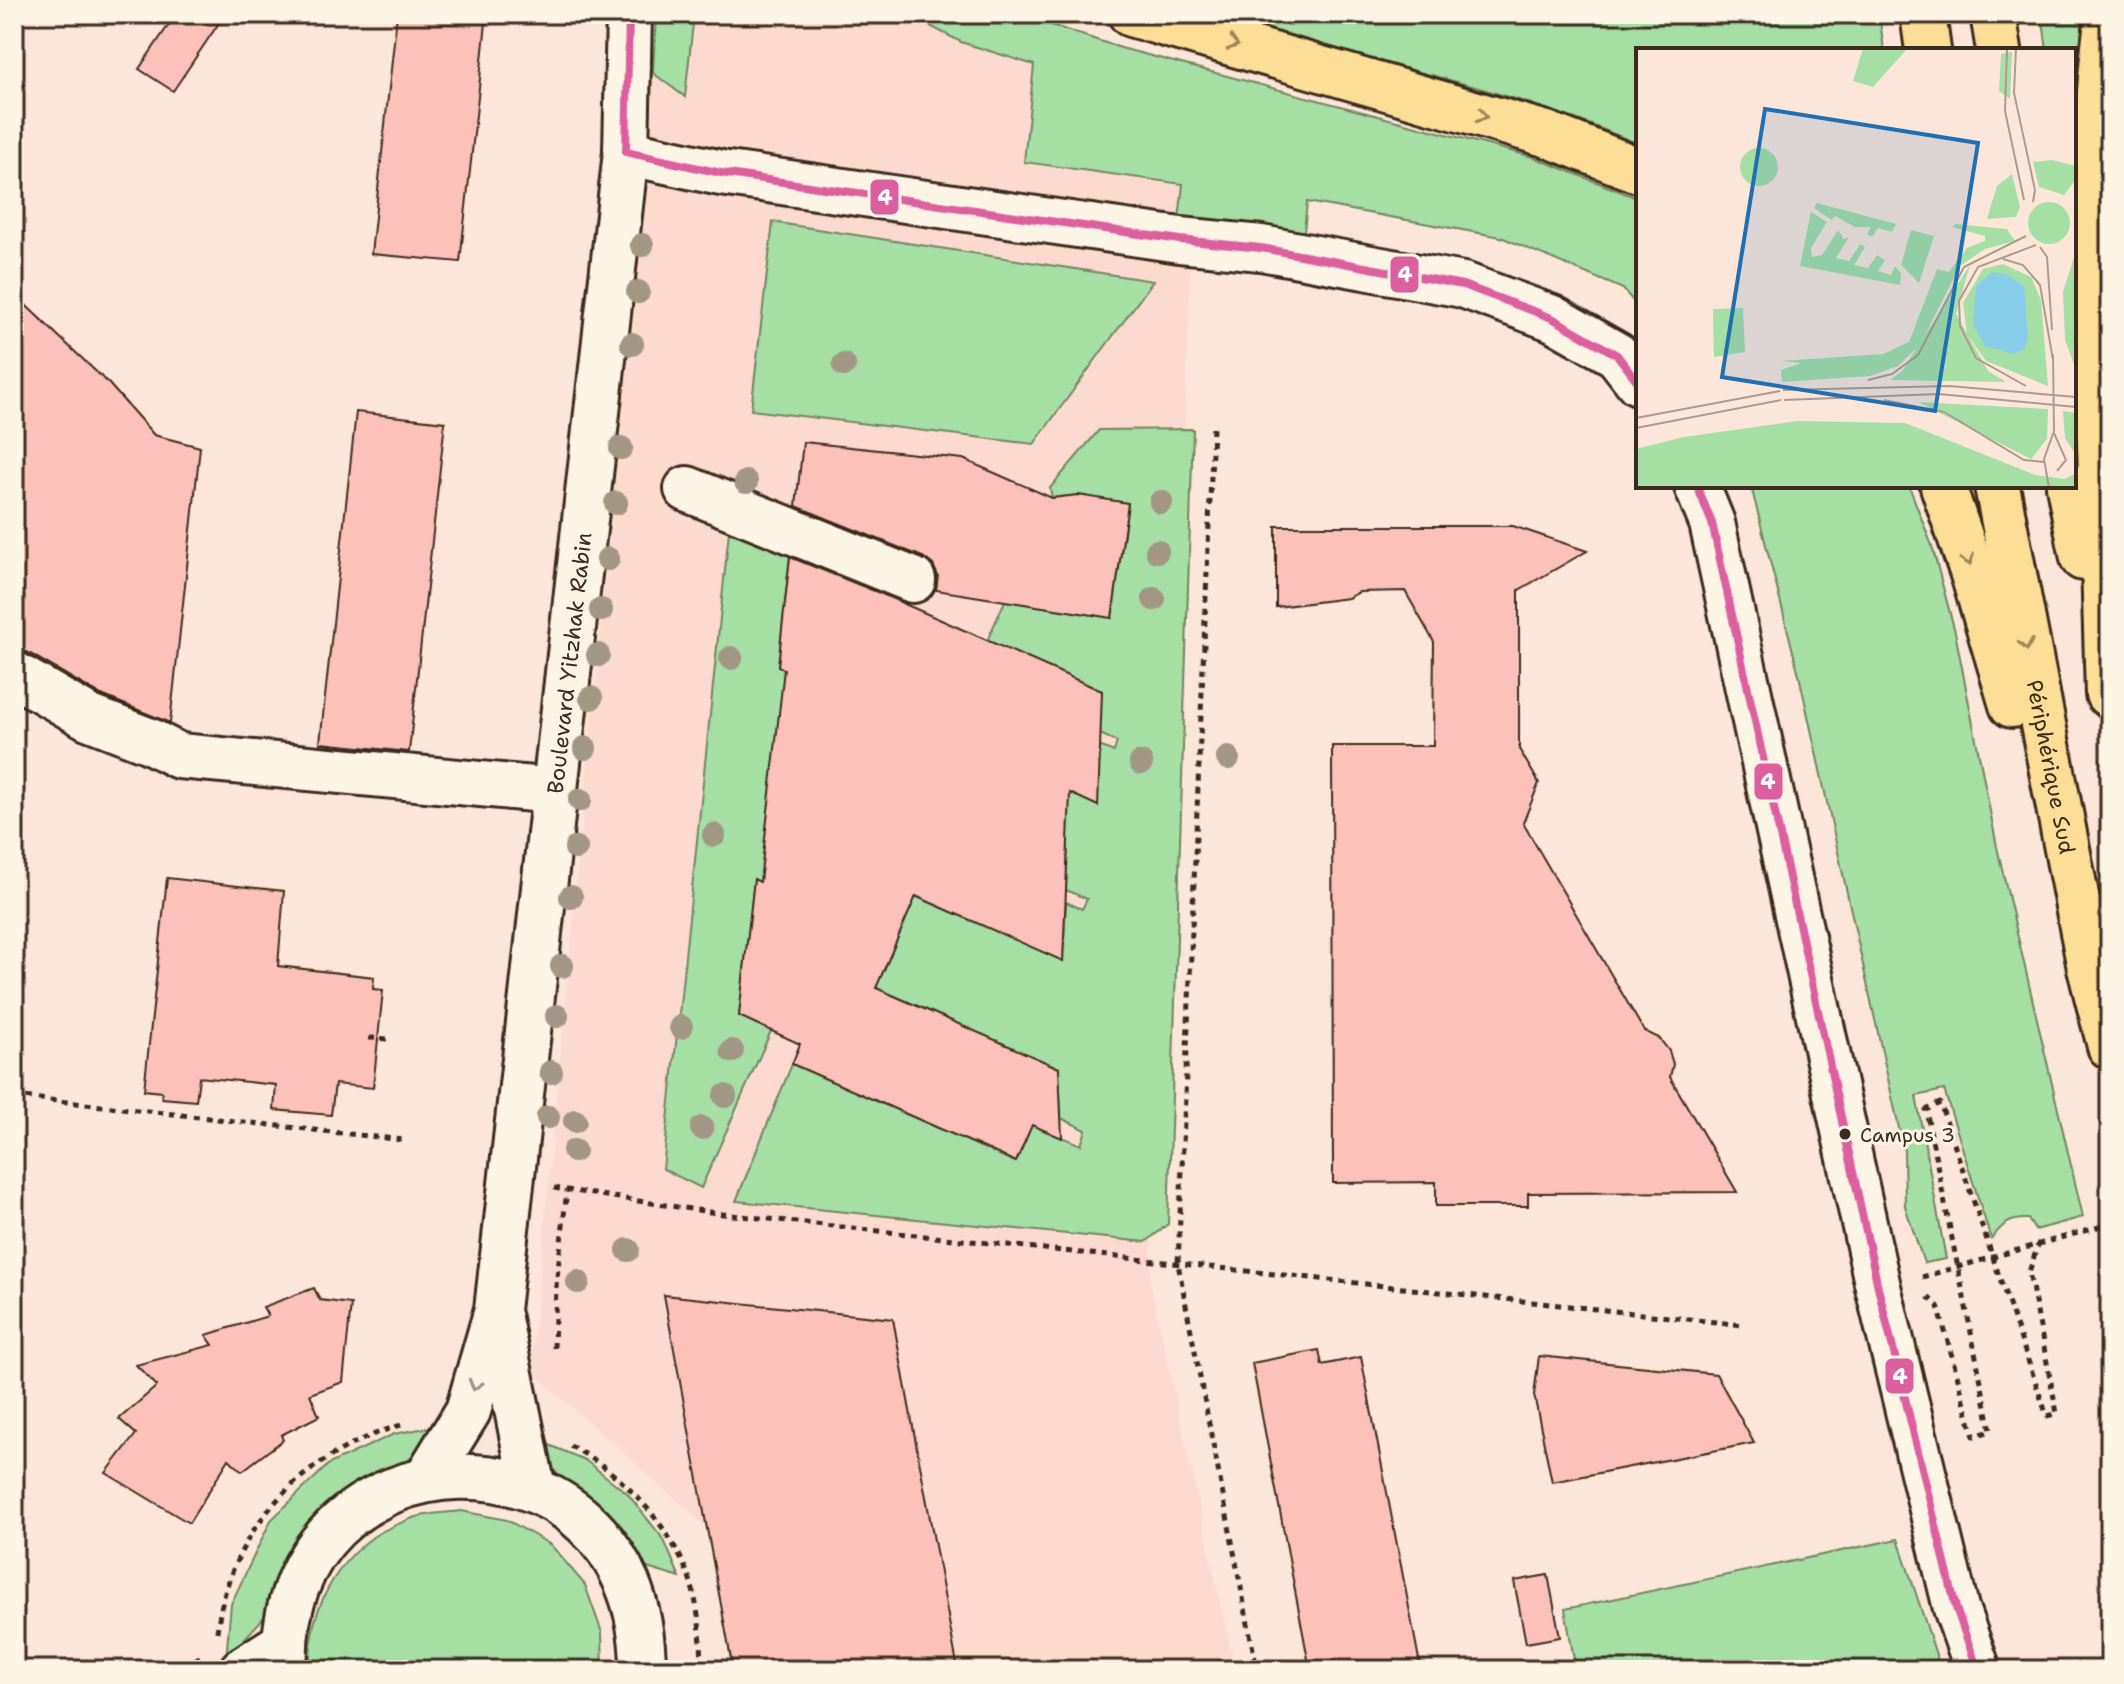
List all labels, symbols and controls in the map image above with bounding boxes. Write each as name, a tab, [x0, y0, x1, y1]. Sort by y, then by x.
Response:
one-way arrow	[1225, 34, 1239, 51]
inset map	[1636, 48, 2076, 488]
one-way arrow	[1475, 107, 1489, 123]
line badge: 4	[869, 178, 900, 216]
text: 4	[877, 183, 893, 212]
line badge: 4	[1389, 255, 1420, 294]
text: 4	[1397, 260, 1413, 289]
street label: Boulevard Yitzhak Rabin	[541, 531, 599, 795]
one-way arrow	[1959, 552, 1975, 566]
one-way arrow	[2017, 638, 2034, 652]
street label: Périphérique Sud	[2020, 677, 2082, 856]
line badge: 4	[1753, 762, 1784, 801]
text: 4	[1760, 767, 1776, 796]
place label: Campus 3	[1860, 1122, 1955, 1148]
marker: Campus 3	[1837, 1126, 1853, 1142]
line badge: 4	[1884, 1357, 1915, 1395]
text: 4	[1892, 1362, 1908, 1391]
one-way arrow	[468, 1377, 484, 1391]

